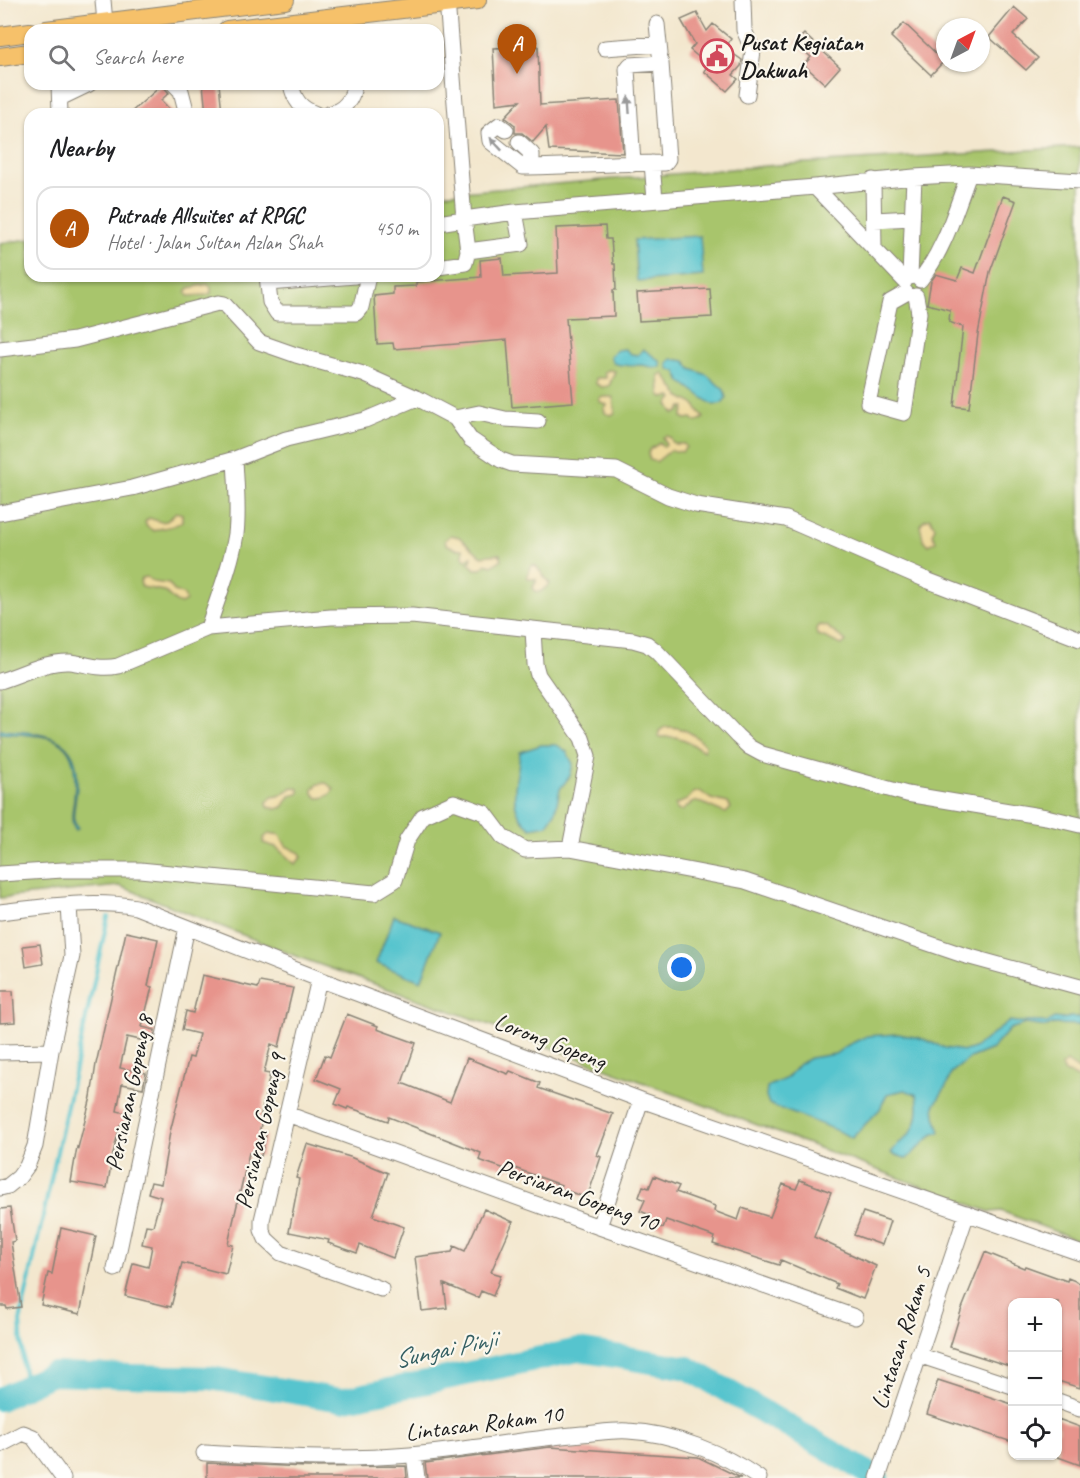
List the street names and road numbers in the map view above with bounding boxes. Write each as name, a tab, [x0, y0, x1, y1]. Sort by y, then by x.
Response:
street label: Lorong Gopeng	[490, 1006, 612, 1077]
street label: Persiaran Gopeng 8	[98, 1010, 161, 1174]
street label: Persiaran Gopeng 9	[228, 1048, 293, 1212]
street label: Persiaran Gopeng 10	[493, 1152, 665, 1239]
street label: Lintasan Rokam 5	[864, 1262, 938, 1413]
street label: Lintasan Rokam 10	[404, 1398, 567, 1448]

